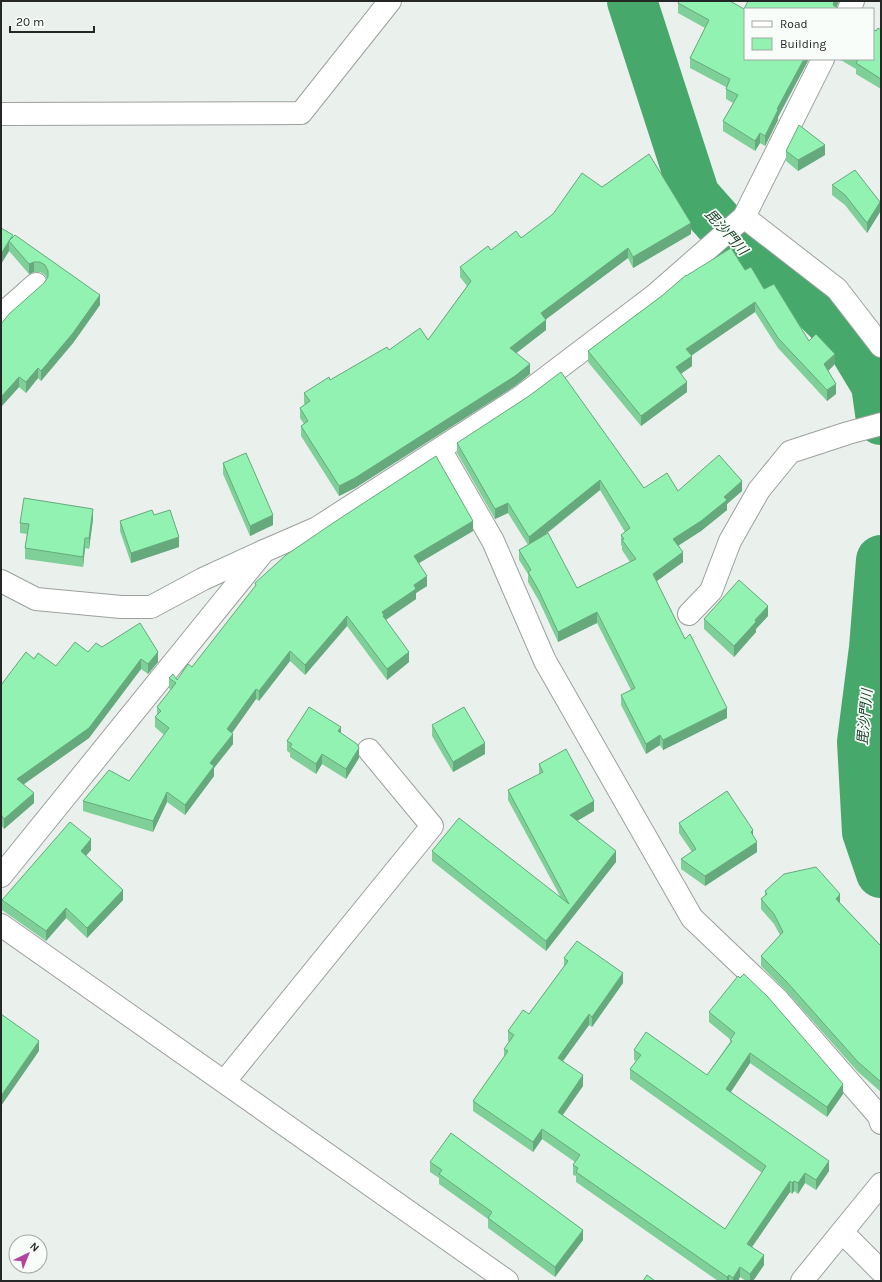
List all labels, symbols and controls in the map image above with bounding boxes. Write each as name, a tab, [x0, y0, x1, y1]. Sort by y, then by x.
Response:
scale bar	[10, 8, 94, 34]
legend	[744, 8, 874, 60]
text: 20 m	[16, 15, 44, 29]
text: Road	[780, 17, 808, 31]
text: Building	[780, 37, 827, 51]
water label: 毘沙門川	[701, 206, 752, 260]
water label: 毘沙門川	[854, 686, 876, 746]
north arrow	[8, 1234, 48, 1274]
text: N	[27, 1240, 42, 1254]

